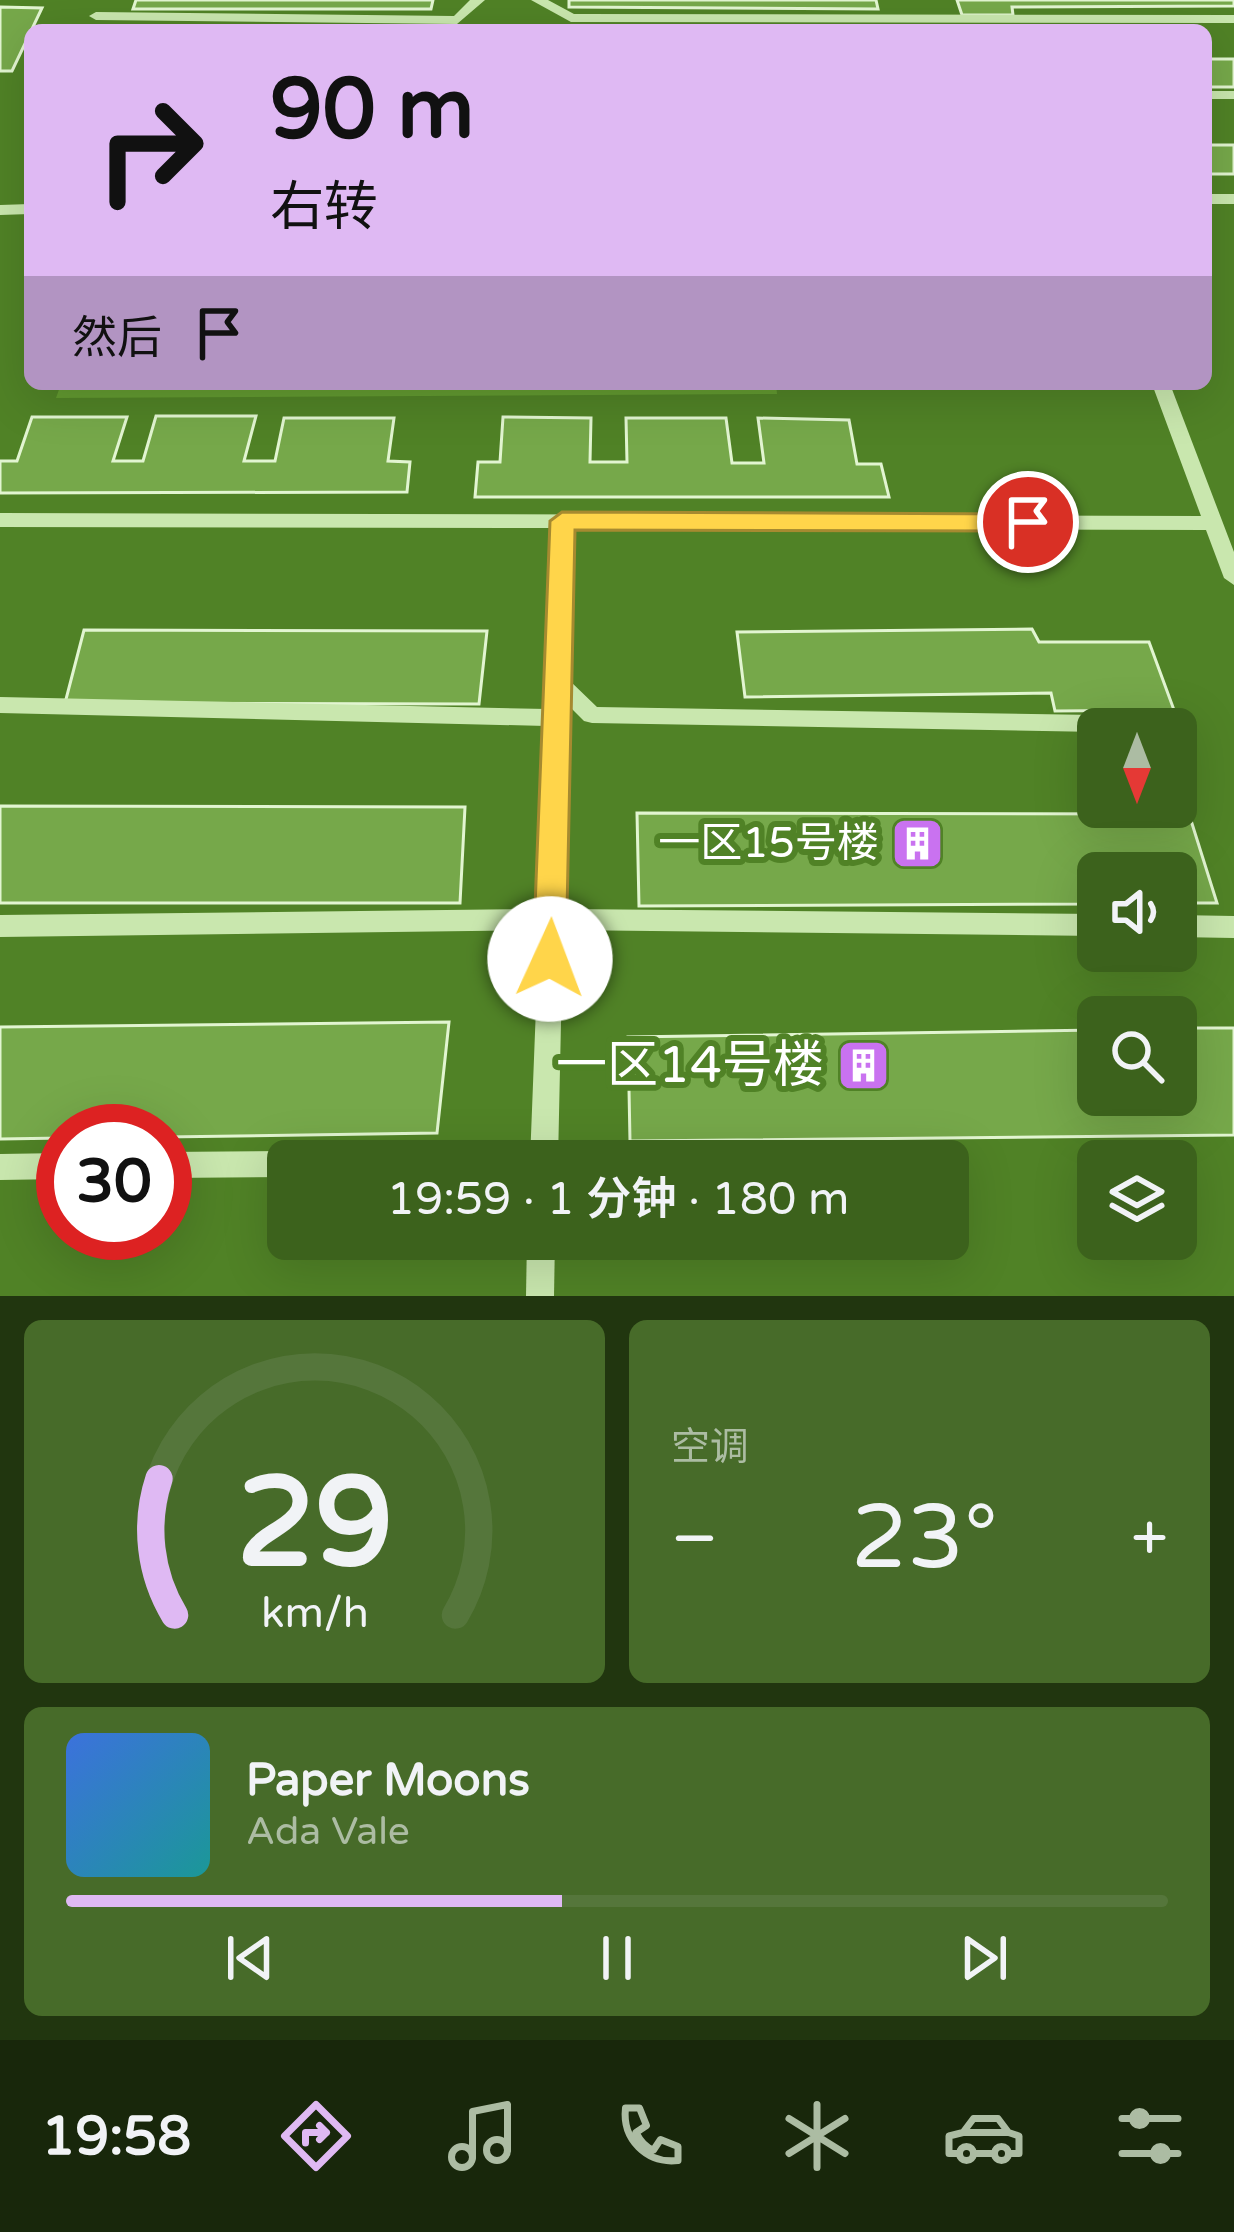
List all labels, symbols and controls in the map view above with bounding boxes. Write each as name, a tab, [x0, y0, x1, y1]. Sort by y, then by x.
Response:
text: 90 m	[270, 60, 474, 161]
icon: right	[72, 72, 228, 228]
text: 右转	[270, 175, 378, 240]
icon: arrive	[186, 300, 252, 366]
text: 然后	[72, 312, 162, 366]
pin	[977, 471, 1079, 573]
icon: arrive	[995, 489, 1061, 555]
north arrow	[1077, 708, 1197, 828]
map controls	[1077, 708, 1197, 1260]
building icon: 一区15号楼	[890, 815, 946, 871]
place label: 一区15号楼	[658, 818, 879, 869]
button: sound	[1077, 852, 1197, 972]
position arrow	[487, 896, 613, 1022]
button: search	[1077, 996, 1197, 1116]
place label: 一区14号楼	[556, 1035, 824, 1097]
building icon: 一区14号楼	[835, 1038, 891, 1094]
speed limit sign: 30	[36, 1104, 192, 1260]
button: layers	[1077, 1140, 1197, 1260]
text: 19:59 · 1 分钟 · 180 m	[387, 1173, 849, 1227]
text: 空调	[671, 1424, 749, 1471]
text: 29	[236, 1449, 393, 1600]
text: 23°	[851, 1484, 998, 1593]
text: −	[671, 1499, 718, 1579]
text: +	[1131, 1499, 1168, 1579]
text: km/h	[261, 1587, 368, 1638]
text: Paper Moons	[246, 1754, 530, 1808]
text: Ada Vale	[246, 1808, 410, 1855]
icon: previous	[217, 1925, 283, 1991]
icon: pause	[584, 1925, 650, 1991]
icon: next	[951, 1925, 1017, 1991]
icon: directions	[274, 2094, 358, 2178]
icon: music	[441, 2094, 525, 2178]
icon: phone	[608, 2094, 692, 2178]
icon: climate	[775, 2094, 859, 2178]
icon: car	[942, 2094, 1026, 2178]
icon: filters	[1108, 2094, 1192, 2178]
text: 19:58	[41, 2104, 191, 2169]

